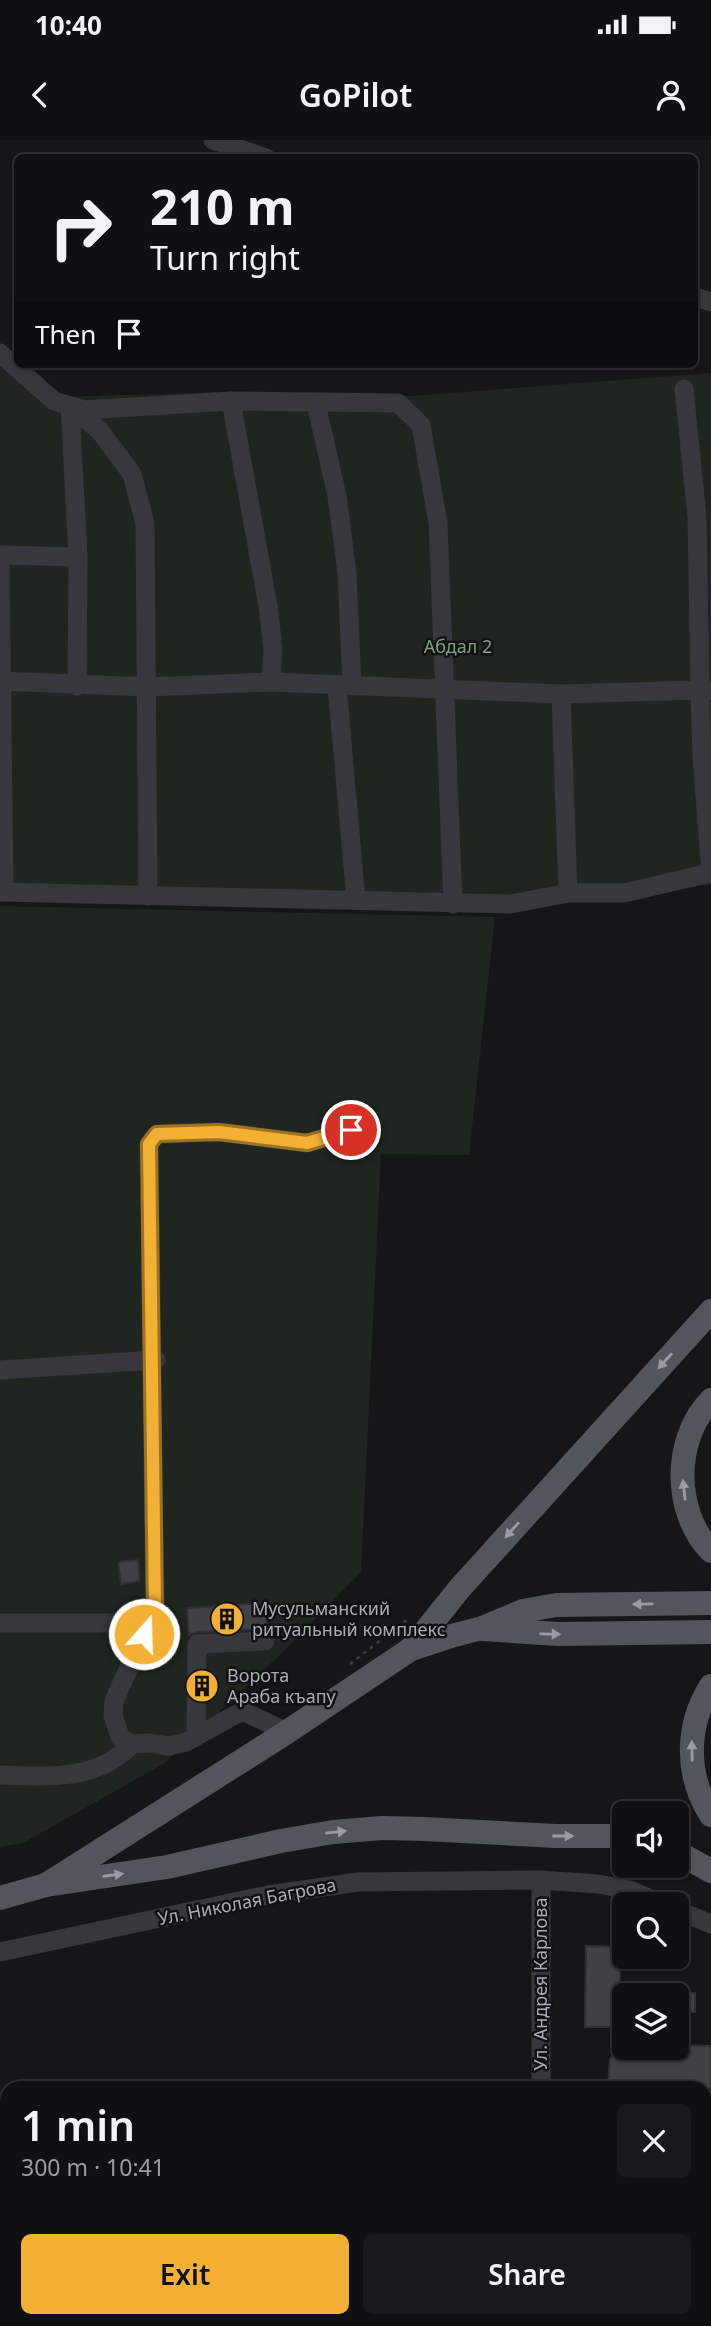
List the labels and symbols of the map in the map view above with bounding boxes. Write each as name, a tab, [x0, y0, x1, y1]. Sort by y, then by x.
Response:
park label: Абдал 2	[424, 634, 492, 658]
pin	[321, 1100, 381, 1160]
one-way arrow	[657, 1352, 673, 1370]
one-way arrow	[679, 1479, 690, 1501]
one-way arrow	[505, 1521, 521, 1538]
place label: Мусульманский ритуальный комплекс	[252, 1596, 446, 1641]
position arrow	[107, 1597, 181, 1671]
one-way arrow	[632, 1598, 654, 1610]
building icon: Мусульманский ритуальный комплекс	[208, 1600, 246, 1638]
one-way arrow	[539, 1628, 561, 1639]
place label: Ворота Араба къапу	[227, 1663, 337, 1708]
building icon: Ворота Араба къапу	[183, 1667, 221, 1705]
one-way arrow	[686, 1739, 697, 1761]
one-way arrow	[326, 1827, 348, 1838]
one-way arrow	[553, 1830, 575, 1842]
one-way arrow	[102, 1869, 124, 1880]
street label: Ул. Николая Багрова	[156, 1872, 338, 1930]
street label: Ул. Андрея Карлова	[528, 1898, 552, 2070]

